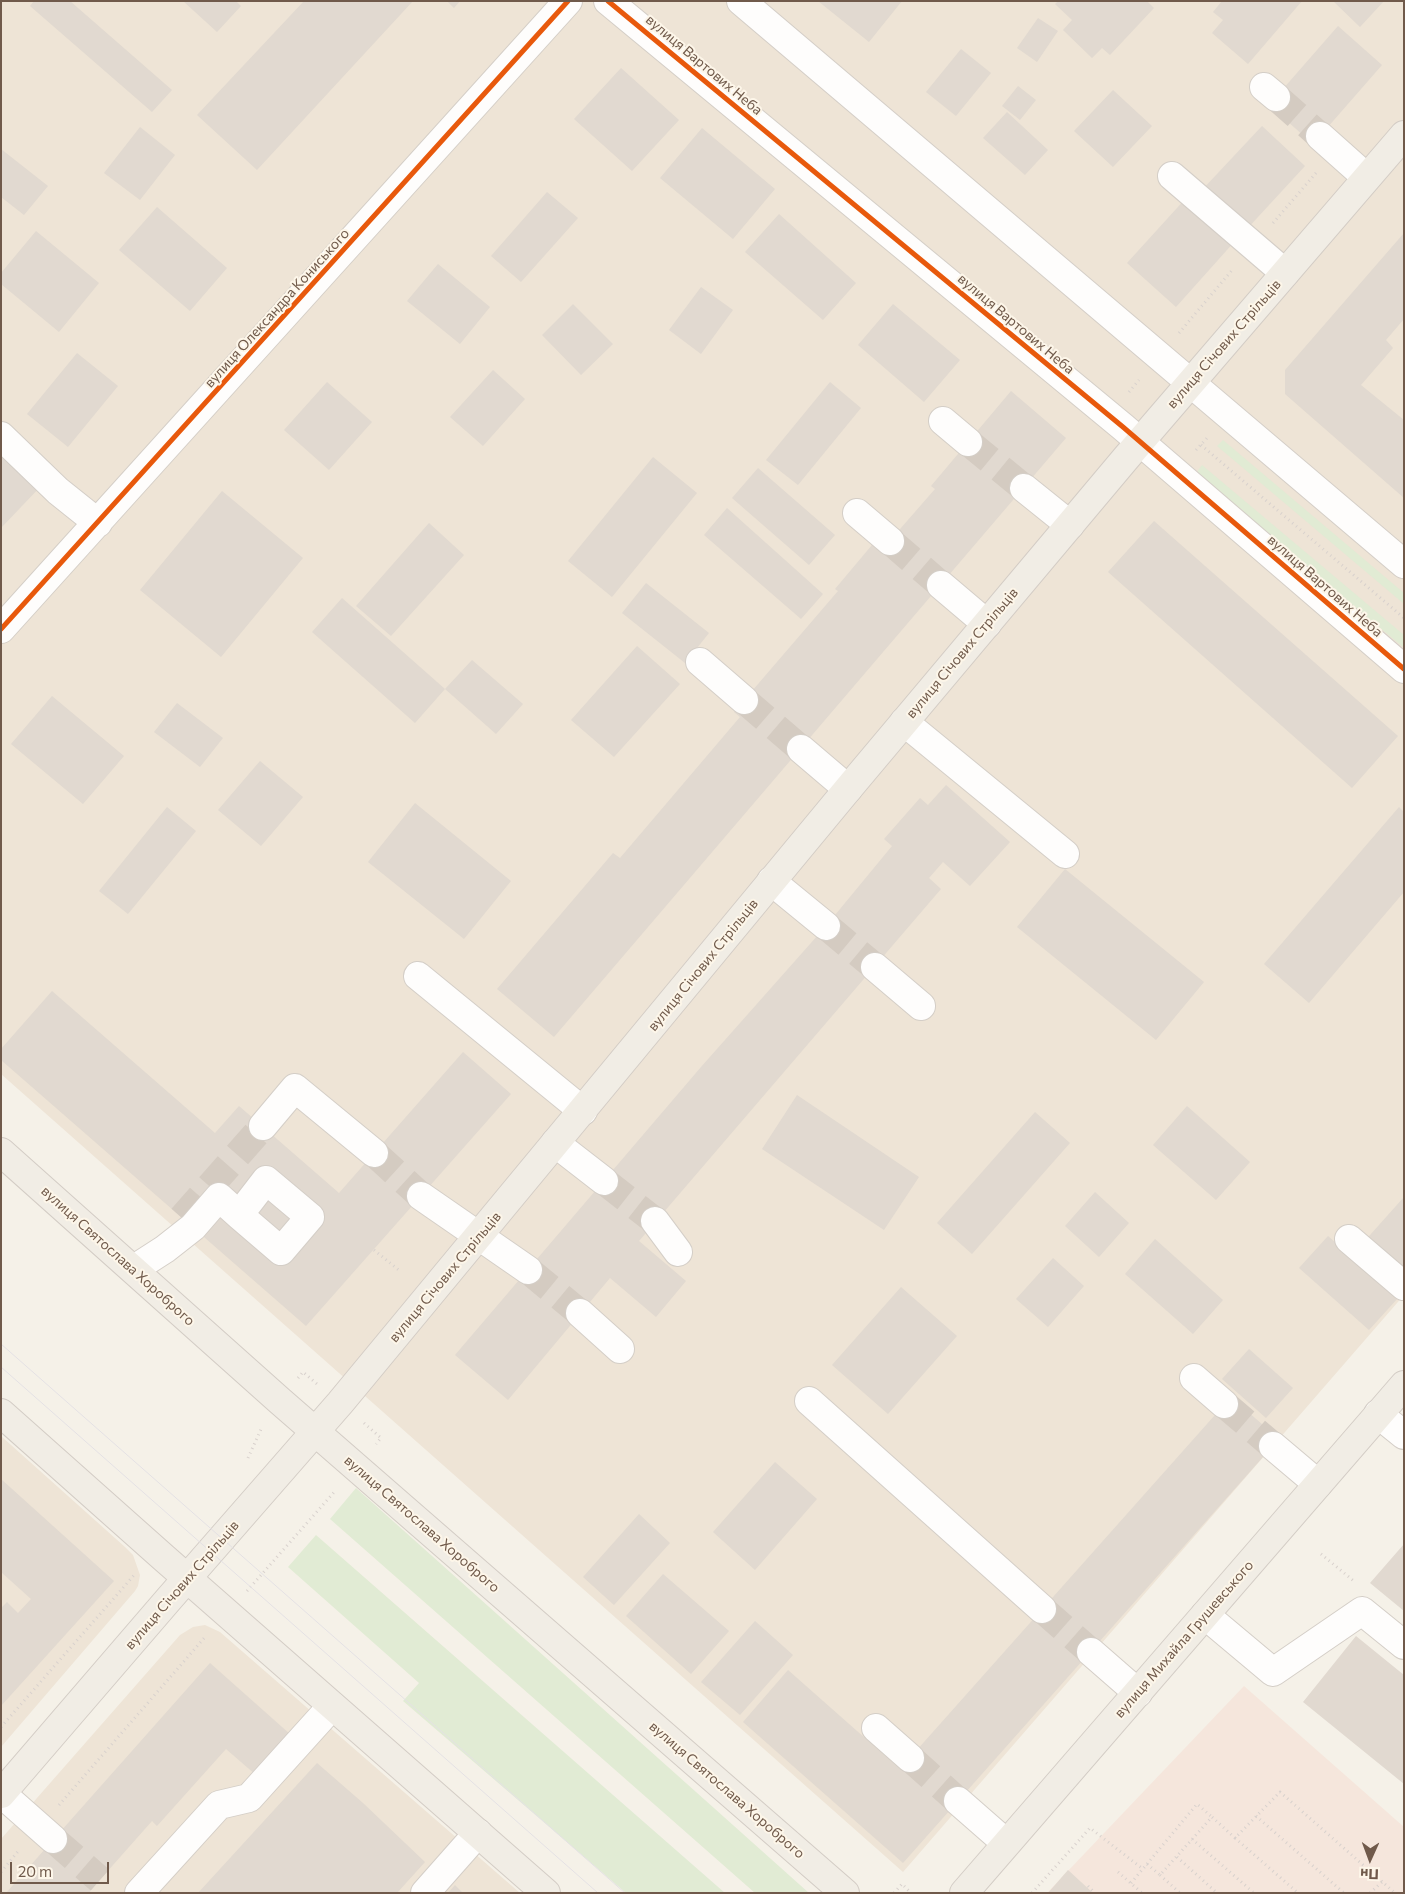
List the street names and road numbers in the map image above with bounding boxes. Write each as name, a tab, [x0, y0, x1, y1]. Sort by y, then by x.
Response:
street label: вулиця Вартових Неба	[642, 11, 766, 119]
street label: вулиця Олександра Кониського	[201, 225, 353, 391]
street label: вулиця Вартових Неба	[954, 270, 1078, 378]
street label: вулиця Січових Стрільців	[1163, 276, 1285, 412]
street label: вулиця Вартових Неба	[1264, 531, 1386, 641]
street label: вулиця Січових Стрільців	[902, 584, 1022, 722]
street label: вулиця Січових Стрільців	[644, 896, 762, 1034]
street label: вулиця Святослава Хороброго	[38, 1183, 198, 1329]
street label: вулиця Січових Стрільців	[385, 1208, 505, 1346]
street label: вулиця Святослава Хороброго	[341, 1452, 503, 1596]
street label: вулиця Січових Стрільців	[121, 1517, 243, 1653]
street label: вулиця Михайла Грушевського	[1111, 1557, 1257, 1721]
street label: вулиця Святослава Хороброго	[646, 1718, 808, 1862]

